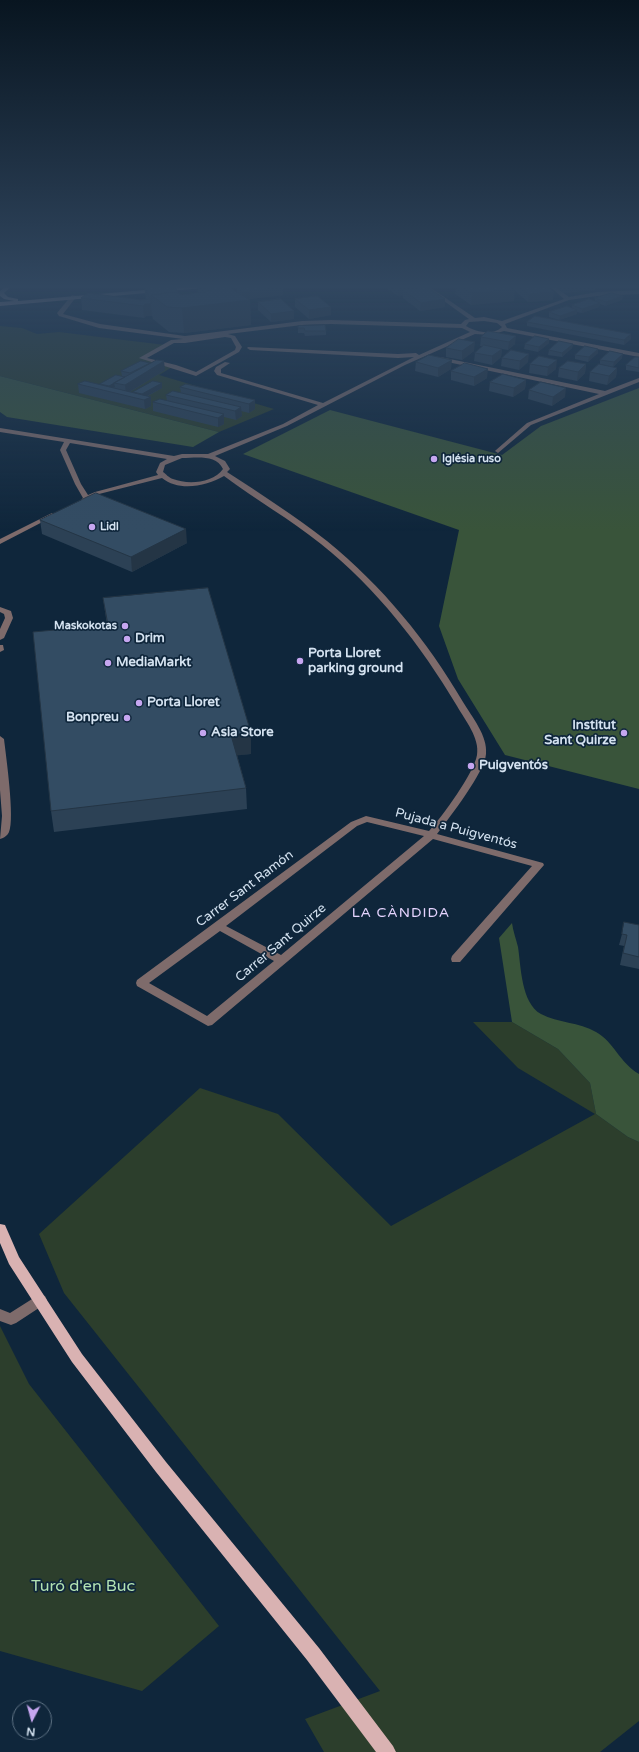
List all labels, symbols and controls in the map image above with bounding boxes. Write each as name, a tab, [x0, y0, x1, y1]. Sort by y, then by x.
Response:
place label: Iglésia ruso	[442, 452, 501, 466]
marker: Iglésia ruso	[429, 454, 439, 464]
place label: Lidl	[100, 520, 119, 534]
marker: Lidl	[87, 522, 97, 532]
place label: Maskokotas	[54, 619, 117, 633]
marker: Maskokotas	[120, 621, 130, 631]
place label: Drim	[135, 631, 165, 647]
marker: Drim	[122, 634, 132, 644]
place label: Porta Lloret parking ground	[308, 646, 403, 677]
place label: MediaMarkt	[116, 655, 191, 671]
marker: Porta Lloret parking ground	[295, 656, 305, 666]
marker: MediaMarkt	[103, 658, 113, 668]
place label: Porta Lloret	[147, 695, 220, 711]
marker: Porta Lloret	[134, 698, 144, 708]
place label: Bonpreu	[66, 710, 119, 726]
marker: Bonpreu	[122, 713, 132, 723]
place label: Institut Sant Quirze	[544, 718, 616, 749]
place label: Asia Store	[211, 725, 274, 741]
marker: Asia Store	[198, 728, 208, 738]
marker: Institut Sant Quirze	[619, 728, 629, 738]
place label: Puigventós	[479, 758, 548, 774]
marker: Puigventós	[466, 761, 476, 771]
street label: Pujada a Puigventós	[393, 805, 519, 853]
street label: Carrer Sant Ramón	[193, 847, 297, 931]
street label: Carrer Sant Quirze	[232, 900, 330, 986]
district label: LA CÀNDIDA	[352, 905, 450, 921]
park label: Turó d'en Buc	[31, 1577, 135, 1597]
north arrow	[12, 1700, 52, 1740]
text: N	[26, 1725, 36, 1738]

